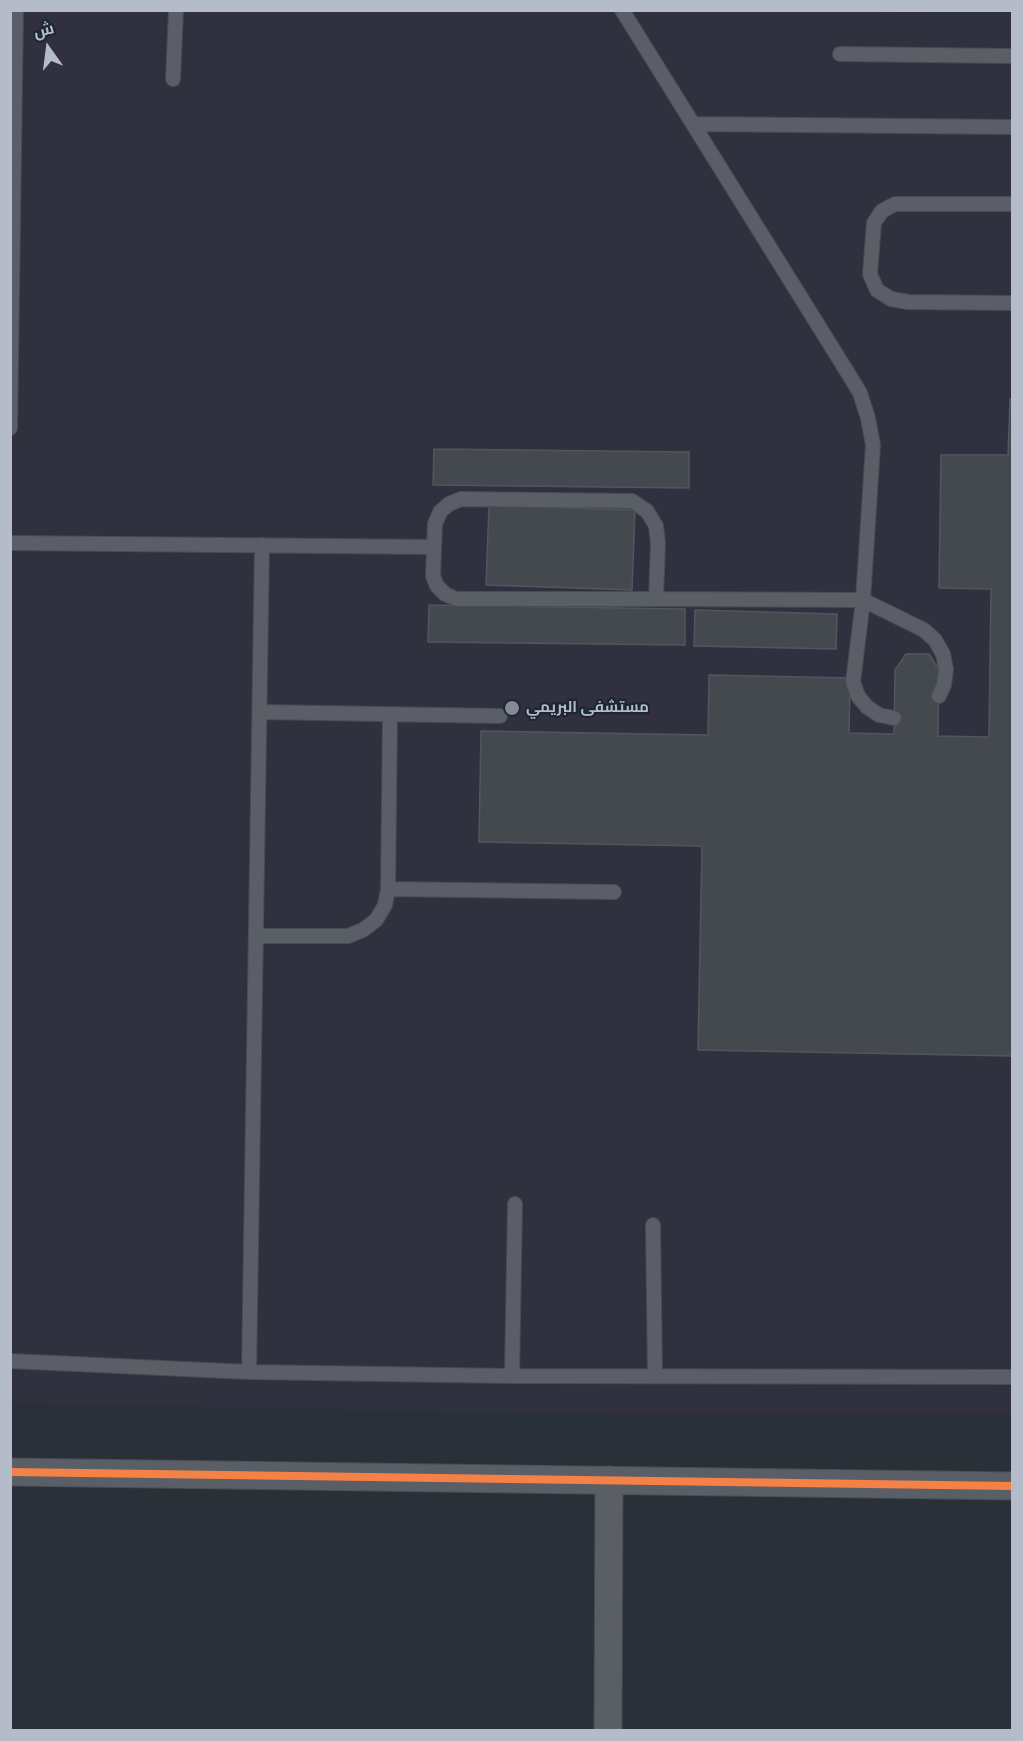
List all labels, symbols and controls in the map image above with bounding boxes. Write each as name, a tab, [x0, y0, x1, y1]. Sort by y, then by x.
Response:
north arrow	[18, 18, 78, 78]
text: ش	[31, 18, 56, 42]
marker: مستشفى البريمي	[503, 699, 521, 717]
place label: مستشفى البريمي	[526, 699, 649, 717]

